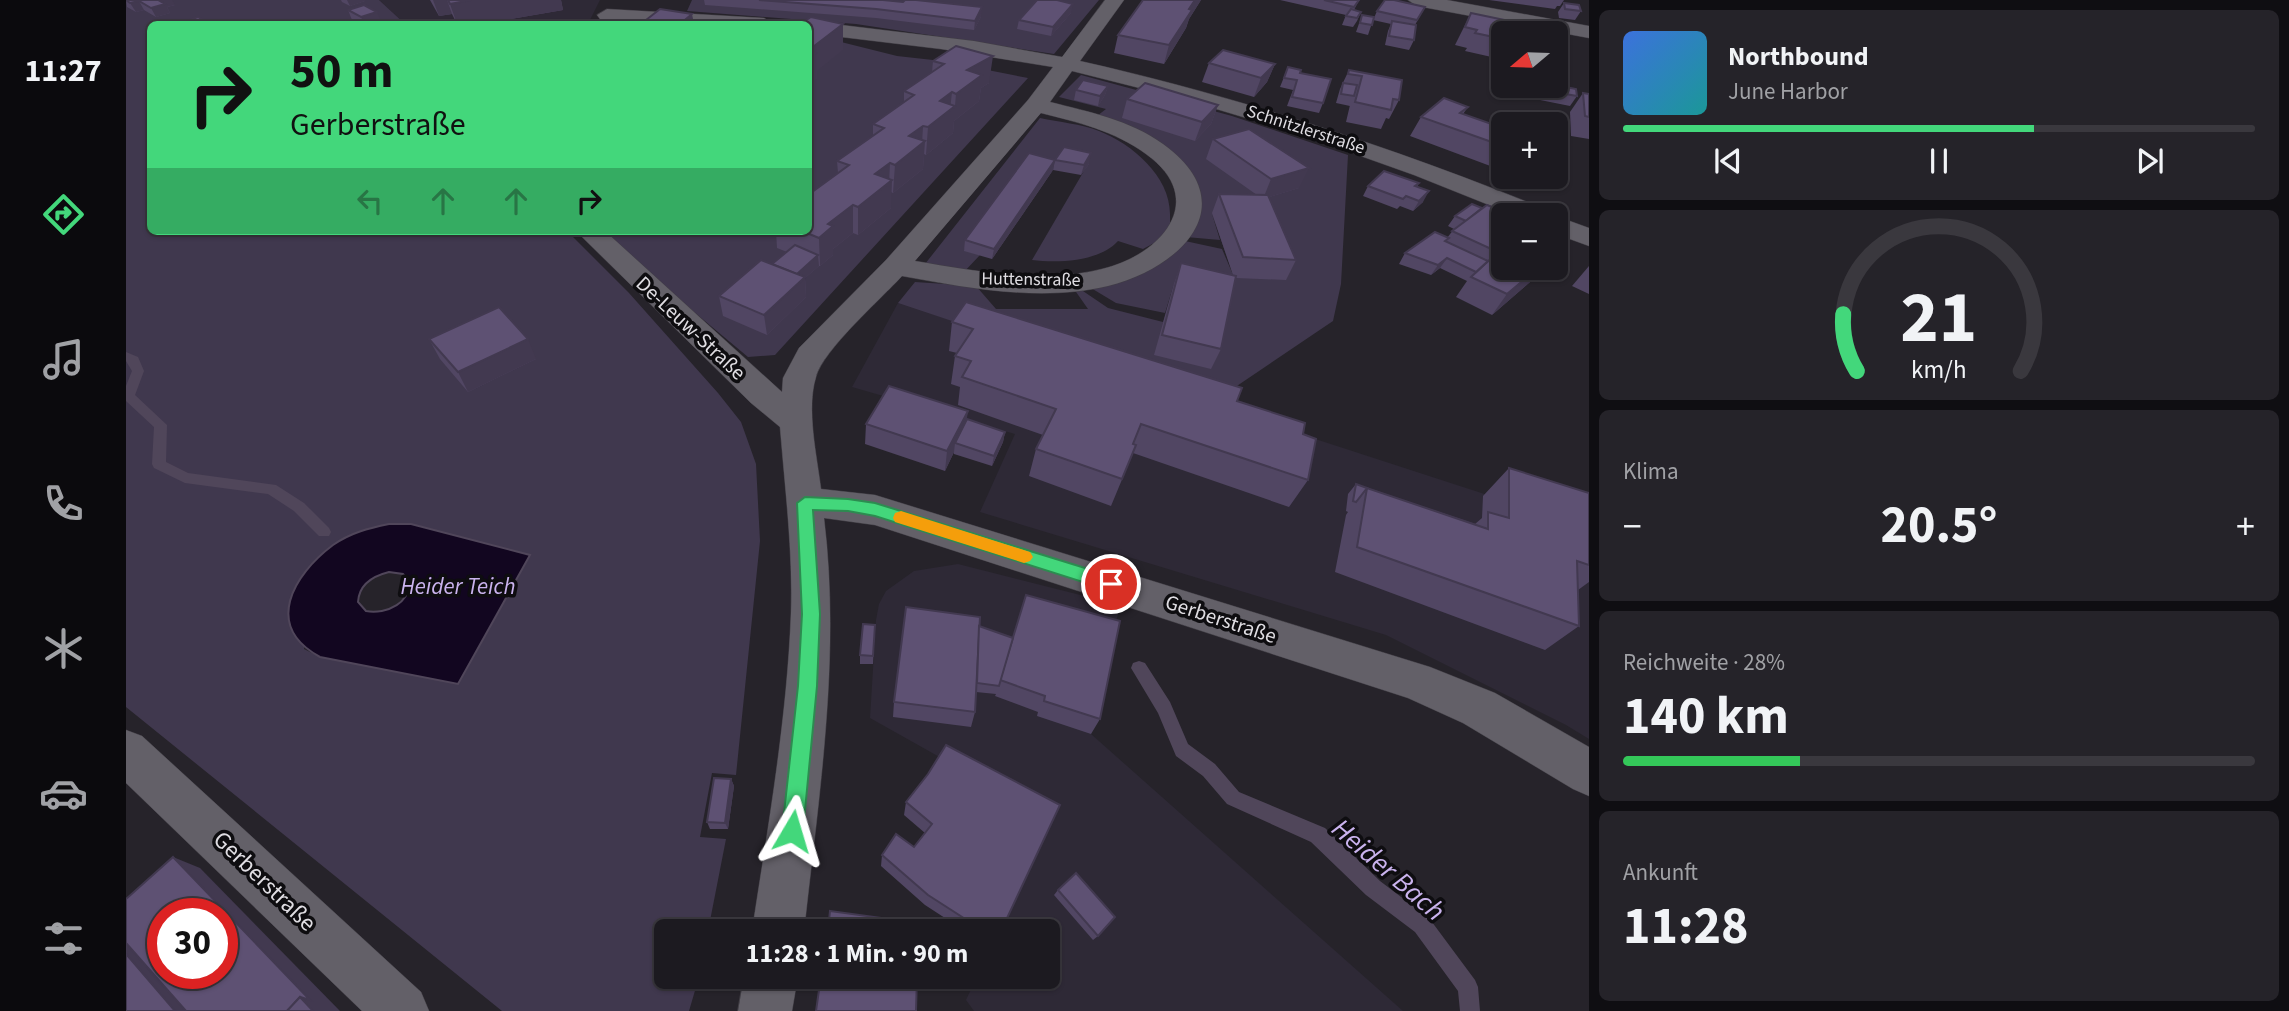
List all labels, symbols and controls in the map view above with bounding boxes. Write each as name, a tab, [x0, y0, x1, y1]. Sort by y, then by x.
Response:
north arrow	[1491, 21, 1568, 98]
map controls	[1491, 21, 1568, 280]
text: 50 m	[290, 37, 394, 107]
text: Northbound	[1728, 38, 1869, 75]
text: 11:27	[24, 48, 102, 94]
icon: right	[175, 49, 266, 140]
text: June Harbor	[1728, 75, 1848, 108]
street label: Schnitzlerstraße	[1244, 99, 1368, 160]
text: Gerberstraße	[290, 102, 466, 148]
button: +	[1491, 112, 1568, 189]
icon: previous	[1709, 142, 1747, 180]
icon: pause	[1920, 142, 1958, 180]
icon: next	[2131, 142, 2169, 180]
icon: left	[351, 182, 389, 220]
icon: ahead	[424, 182, 462, 220]
icon: ahead	[497, 182, 535, 220]
icon: right	[570, 182, 608, 220]
icon: directions	[39, 190, 88, 239]
button: −	[1491, 203, 1568, 280]
street label: Huttenstraße	[981, 266, 1081, 293]
text: 21	[1901, 267, 1977, 371]
street label: De-Leuw-Straße	[629, 269, 753, 387]
icon: music	[39, 335, 88, 384]
text: km/h	[1911, 352, 1967, 388]
text: Klima	[1623, 455, 1679, 488]
icon: phone	[39, 479, 88, 528]
text: 20.5°	[1881, 489, 1997, 563]
text: −	[1623, 500, 1642, 554]
text: +	[2236, 500, 2255, 554]
pin	[1081, 554, 1141, 614]
icon: arrive	[1092, 565, 1130, 603]
water label: Heider Teich	[400, 570, 516, 603]
street label: Gerberstraße	[1162, 587, 1280, 651]
icon: climate	[39, 624, 88, 673]
text: Reichweite · 28%	[1623, 646, 1785, 679]
text: 140 km	[1623, 680, 1789, 754]
icon: car	[39, 769, 88, 818]
position arrow	[755, 794, 829, 868]
water label: Heider Bach	[1323, 809, 1454, 930]
street label: Gerberstraße	[205, 823, 324, 940]
text: Ankunft	[1623, 856, 1698, 889]
text: 11:28	[1623, 890, 1748, 964]
speed limit sign: 30	[147, 898, 238, 989]
icon: filters	[39, 914, 88, 963]
text: 11:28 · 1 Min. · 90 m	[746, 935, 968, 972]

